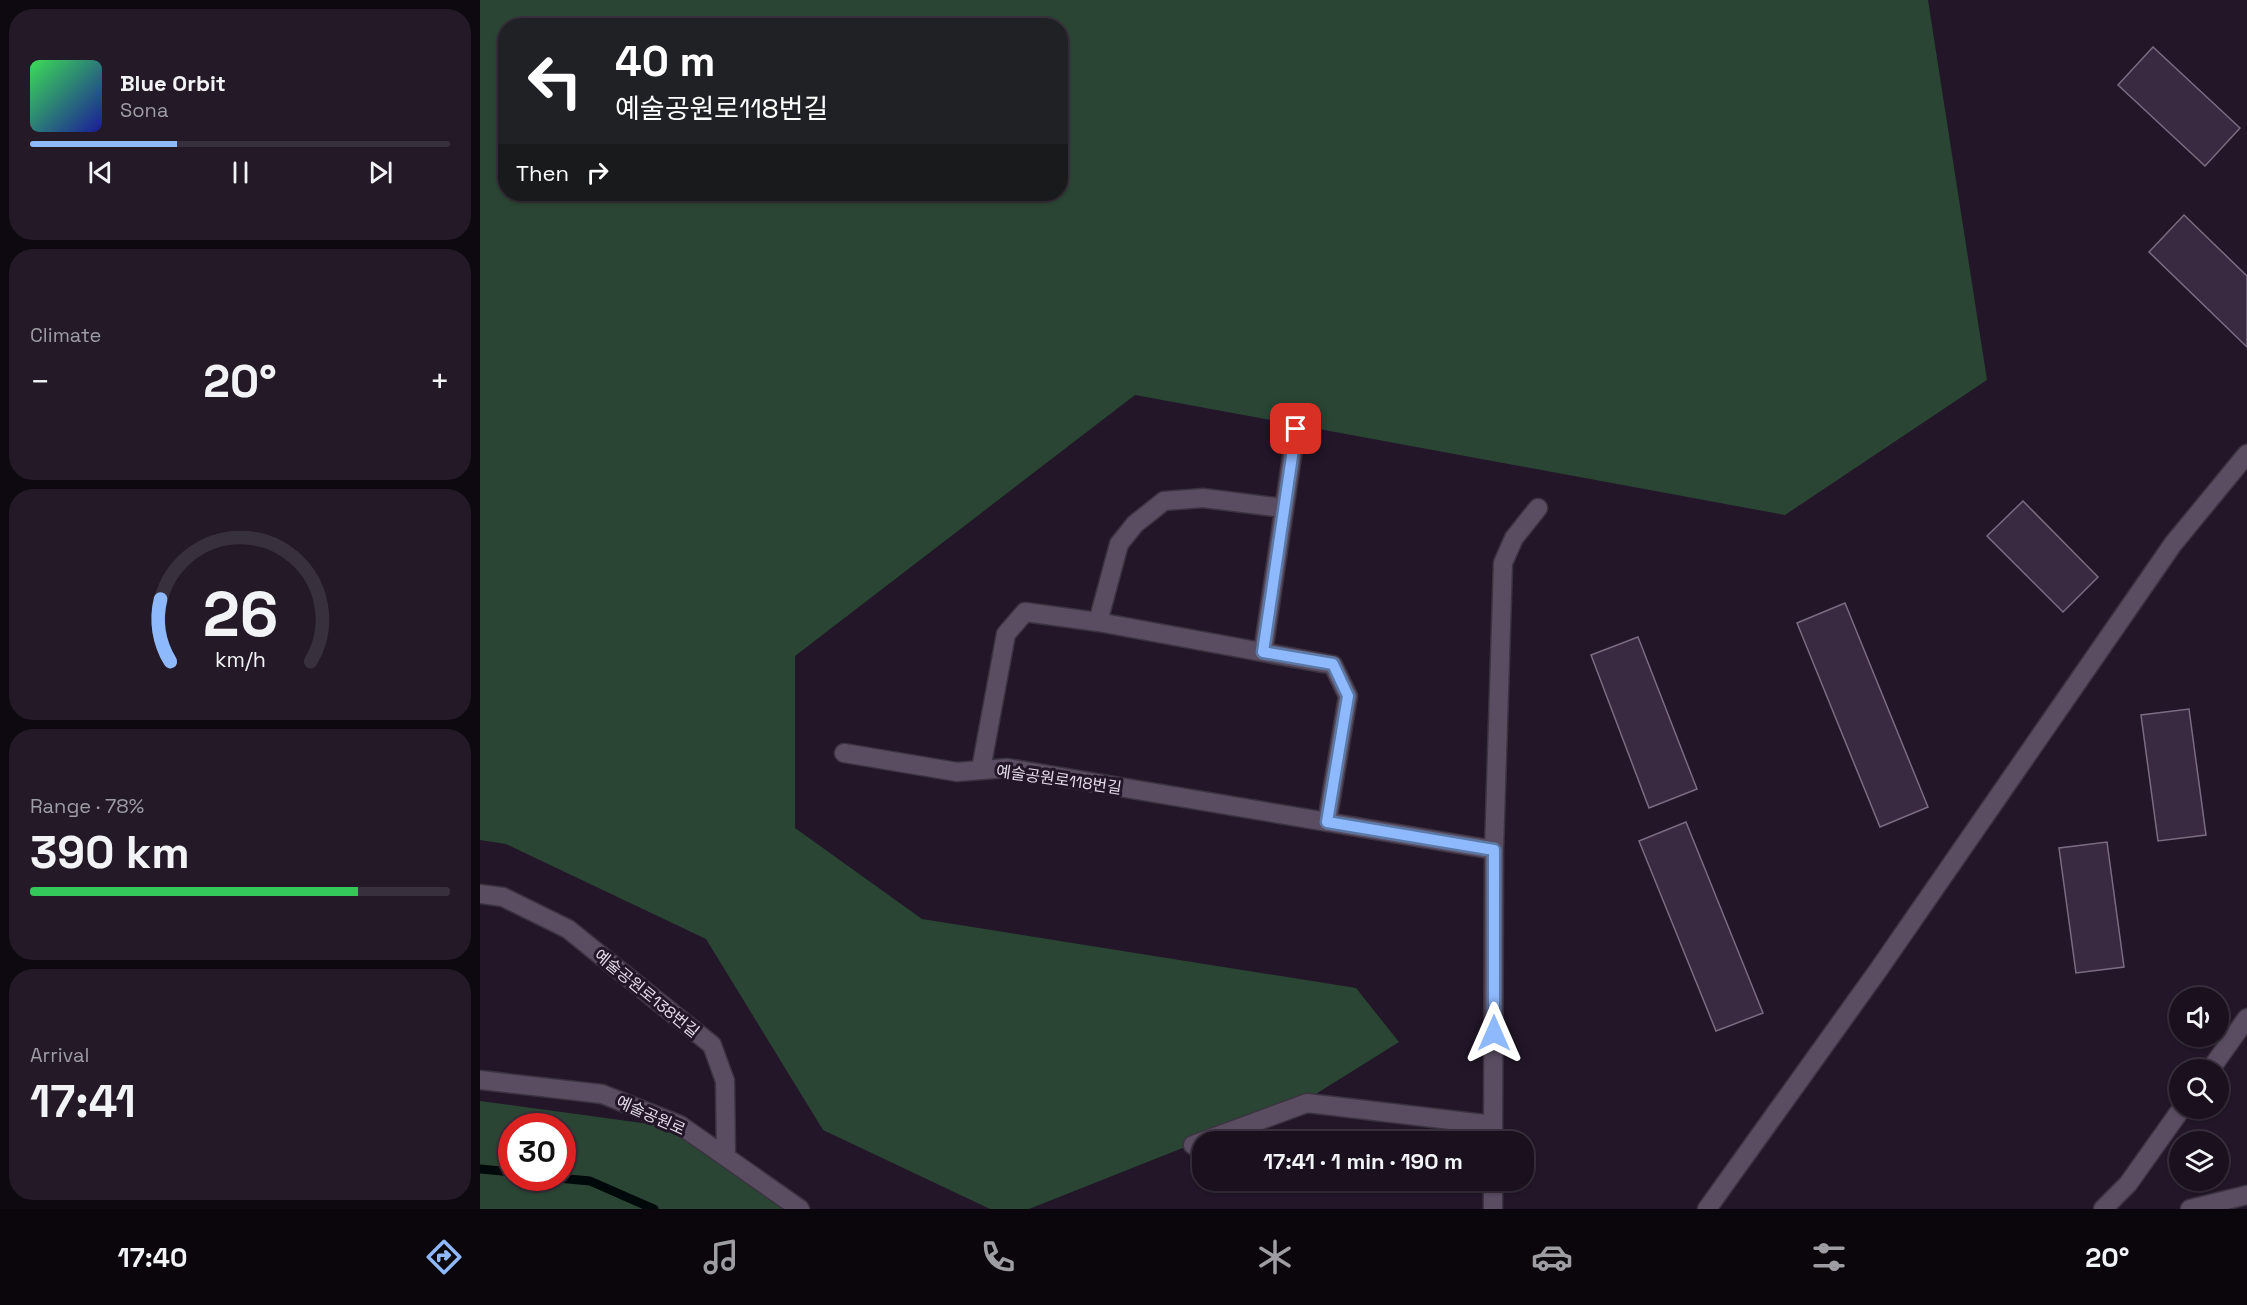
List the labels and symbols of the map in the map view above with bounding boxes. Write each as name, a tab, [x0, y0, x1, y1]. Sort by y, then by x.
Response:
pin	[1270, 403, 1321, 454]
street label: 예술공원로118번길	[995, 760, 1123, 799]
street label: 예술공원로138번길	[590, 945, 704, 1042]
position arrow	[1462, 1001, 1526, 1065]
street label: 예술공원로	[613, 1091, 689, 1140]
speed limit sign: 30	[498, 1113, 576, 1191]

